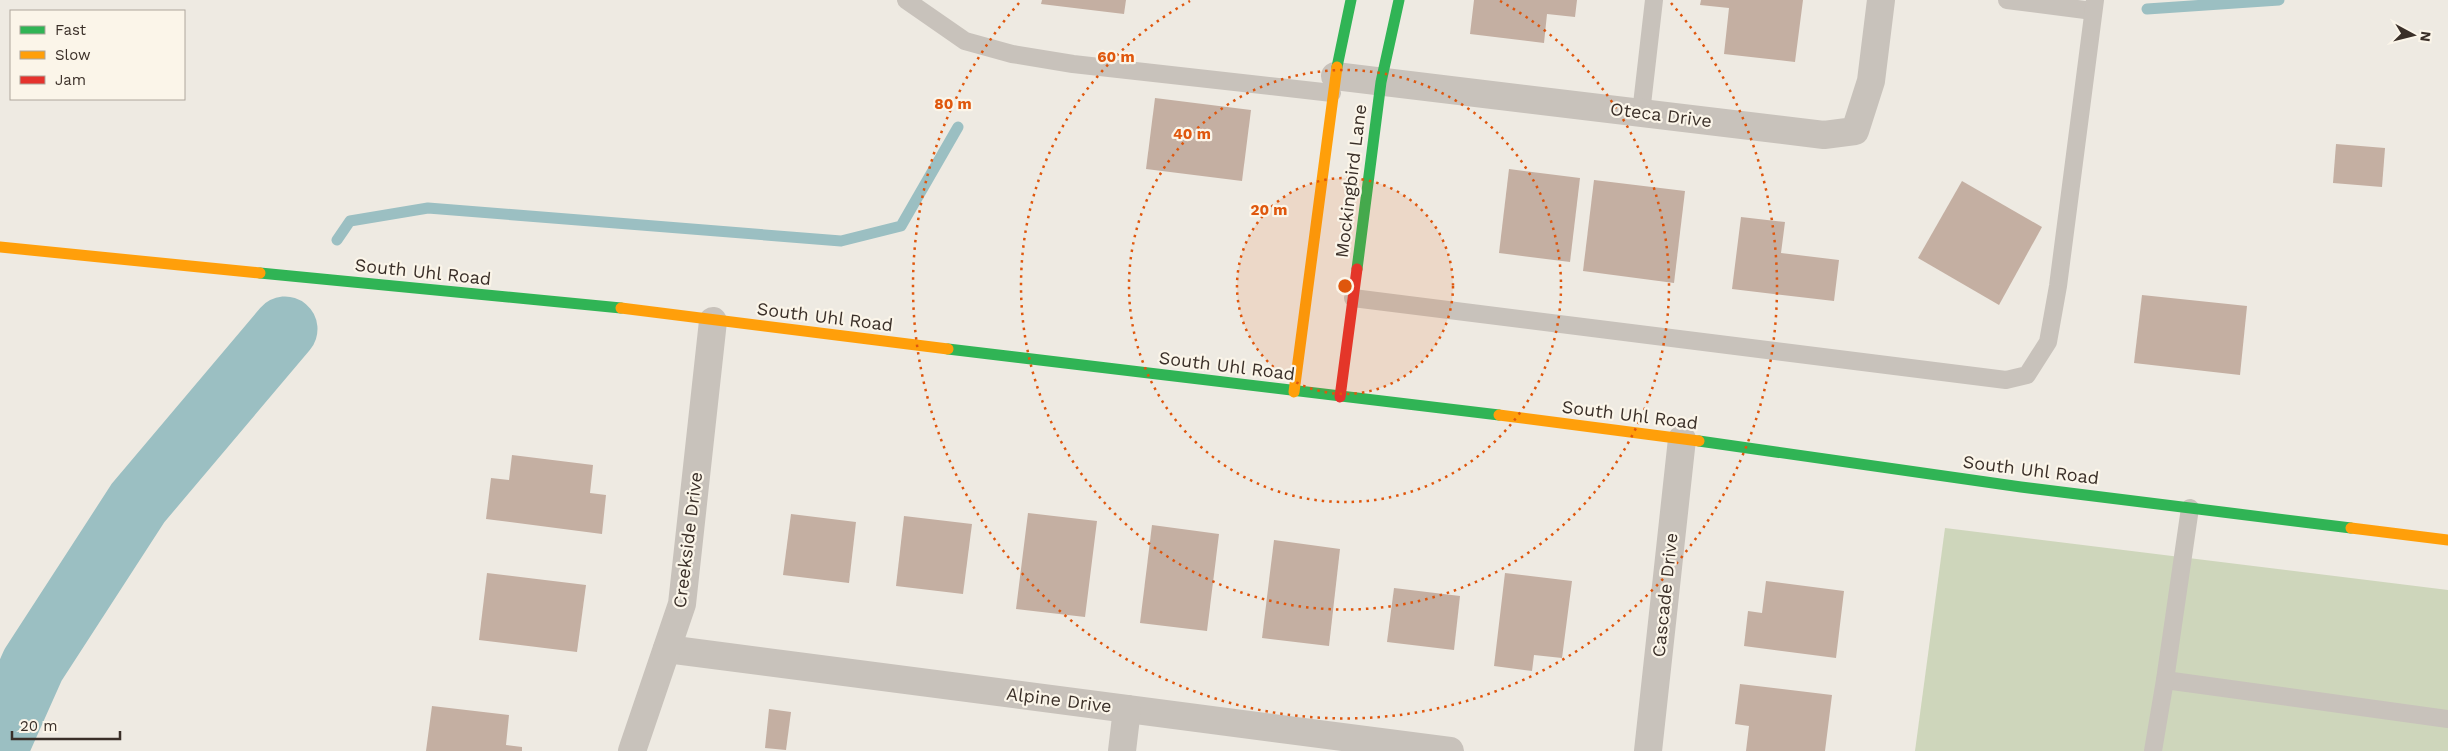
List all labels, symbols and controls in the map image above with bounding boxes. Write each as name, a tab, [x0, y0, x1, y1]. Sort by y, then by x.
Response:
legend	[10, 10, 185, 100]
north arrow	[2388, 10, 2438, 60]
text: Fast	[55, 21, 87, 39]
text: N	[2417, 30, 2434, 43]
text: Slow	[55, 46, 91, 64]
text: 60 m	[1097, 48, 1135, 66]
text: Jam	[55, 71, 86, 89]
text: 80 m	[934, 95, 972, 113]
street label: Oteca Drive	[1609, 98, 1713, 131]
street label: Mockingbird Lane	[1331, 103, 1370, 259]
text: 40 m	[1173, 125, 1211, 143]
text: 20 m	[1250, 201, 1288, 219]
street label: South Uhl Road	[354, 254, 492, 289]
centre of rings	[1336, 277, 1354, 295]
street label: South Uhl Road	[756, 298, 894, 335]
street label: South Uhl Road	[1158, 347, 1296, 384]
street label: South Uhl Road	[1561, 396, 1699, 433]
street label: South Uhl Road	[1962, 451, 2100, 488]
street label: Creekside Drive	[669, 471, 706, 609]
street label: Cascade Drive	[1648, 532, 1681, 658]
street label: Alpine Drive	[1005, 683, 1113, 716]
scale bar	[12, 708, 120, 740]
text: 20 m	[20, 717, 58, 735]

